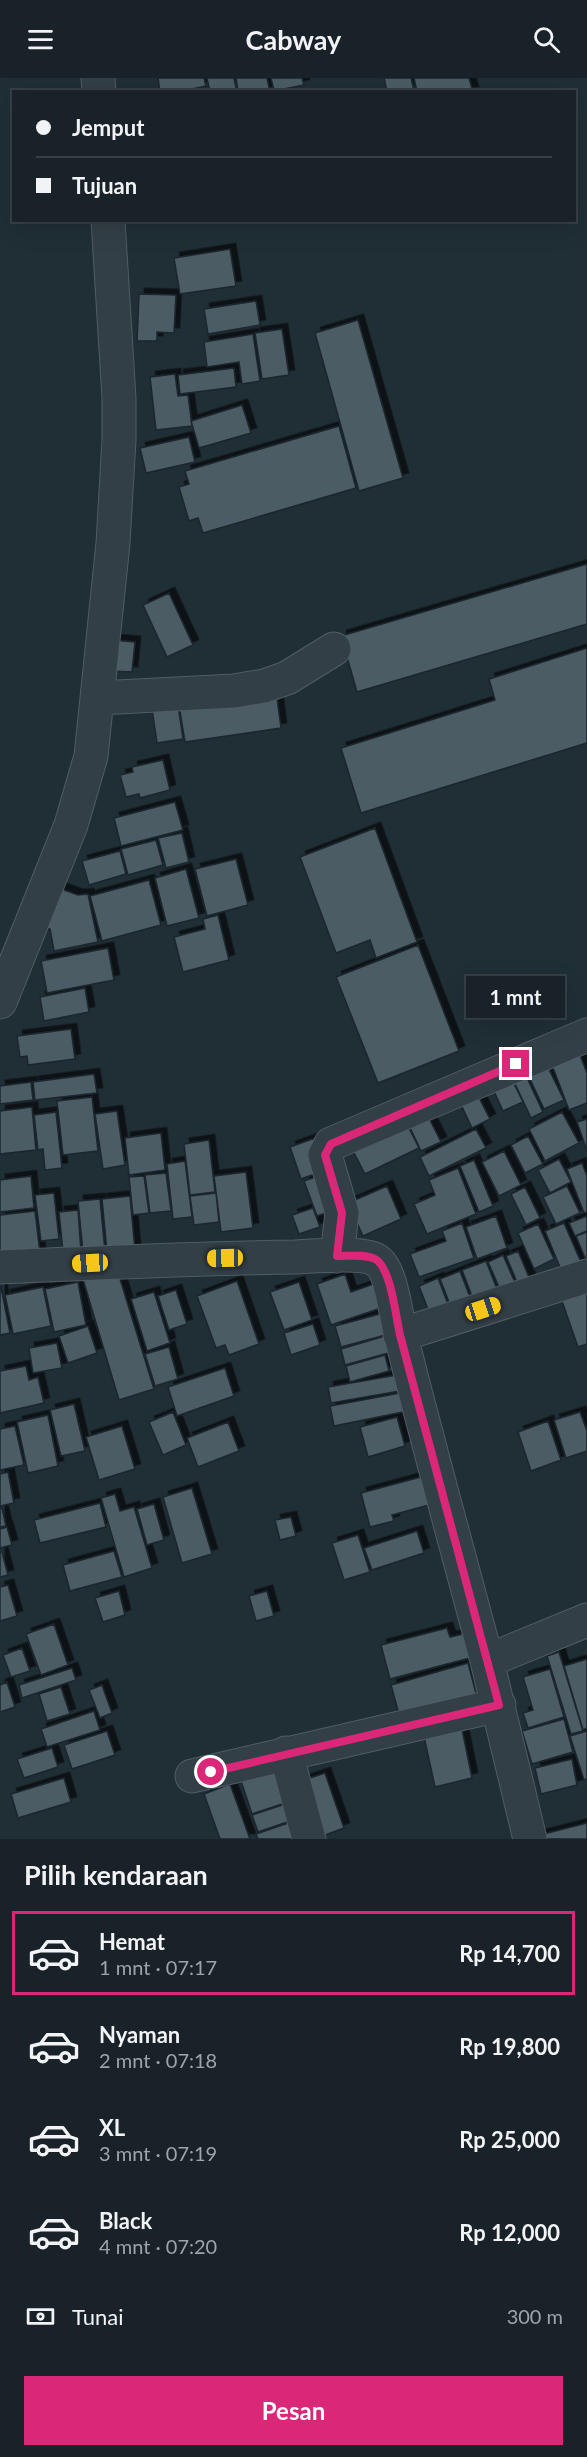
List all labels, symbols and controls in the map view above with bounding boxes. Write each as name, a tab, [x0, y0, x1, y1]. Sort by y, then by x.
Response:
icon: menu	[24, 23, 57, 56]
text: Cabway	[246, 23, 341, 56]
icon: search	[530, 23, 563, 56]
text: Jemput	[72, 114, 144, 141]
text: Tujuan	[72, 172, 137, 199]
callout: 1 mnt	[466, 977, 566, 1019]
text: 1 mnt	[490, 985, 541, 1009]
route end	[502, 1050, 529, 1077]
car	[207, 1249, 243, 1267]
car	[72, 1253, 108, 1273]
car	[463, 1295, 503, 1323]
route start	[197, 1758, 224, 1785]
text: Pilih kendaraan	[24, 1858, 208, 1891]
icon: car	[27, 1926, 81, 1980]
text: Hemat	[99, 1928, 165, 1955]
text: Rp 14,700	[459, 1940, 560, 1967]
text: 1 mnt · 07:17	[99, 1955, 217, 1979]
icon: car	[27, 2019, 81, 2073]
text: Nyaman	[99, 2021, 180, 2048]
text: Rp 19,800	[459, 2033, 560, 2060]
text: 2 mnt · 07:18	[99, 2048, 217, 2072]
icon: car	[27, 2112, 81, 2166]
text: XL	[99, 2114, 125, 2141]
text: Rp 25,000	[459, 2126, 560, 2153]
text: 3 mnt · 07:19	[99, 2141, 217, 2165]
icon: car	[27, 2205, 81, 2259]
text: Black	[99, 2207, 152, 2234]
text: Rp 12,000	[459, 2219, 560, 2246]
text: 4 mnt · 07:20	[99, 2234, 217, 2258]
icon: cash	[24, 2300, 57, 2333]
text: Tunai	[72, 2303, 123, 2330]
text: 300 m	[507, 2304, 563, 2328]
button: Pesan	[24, 2376, 563, 2445]

